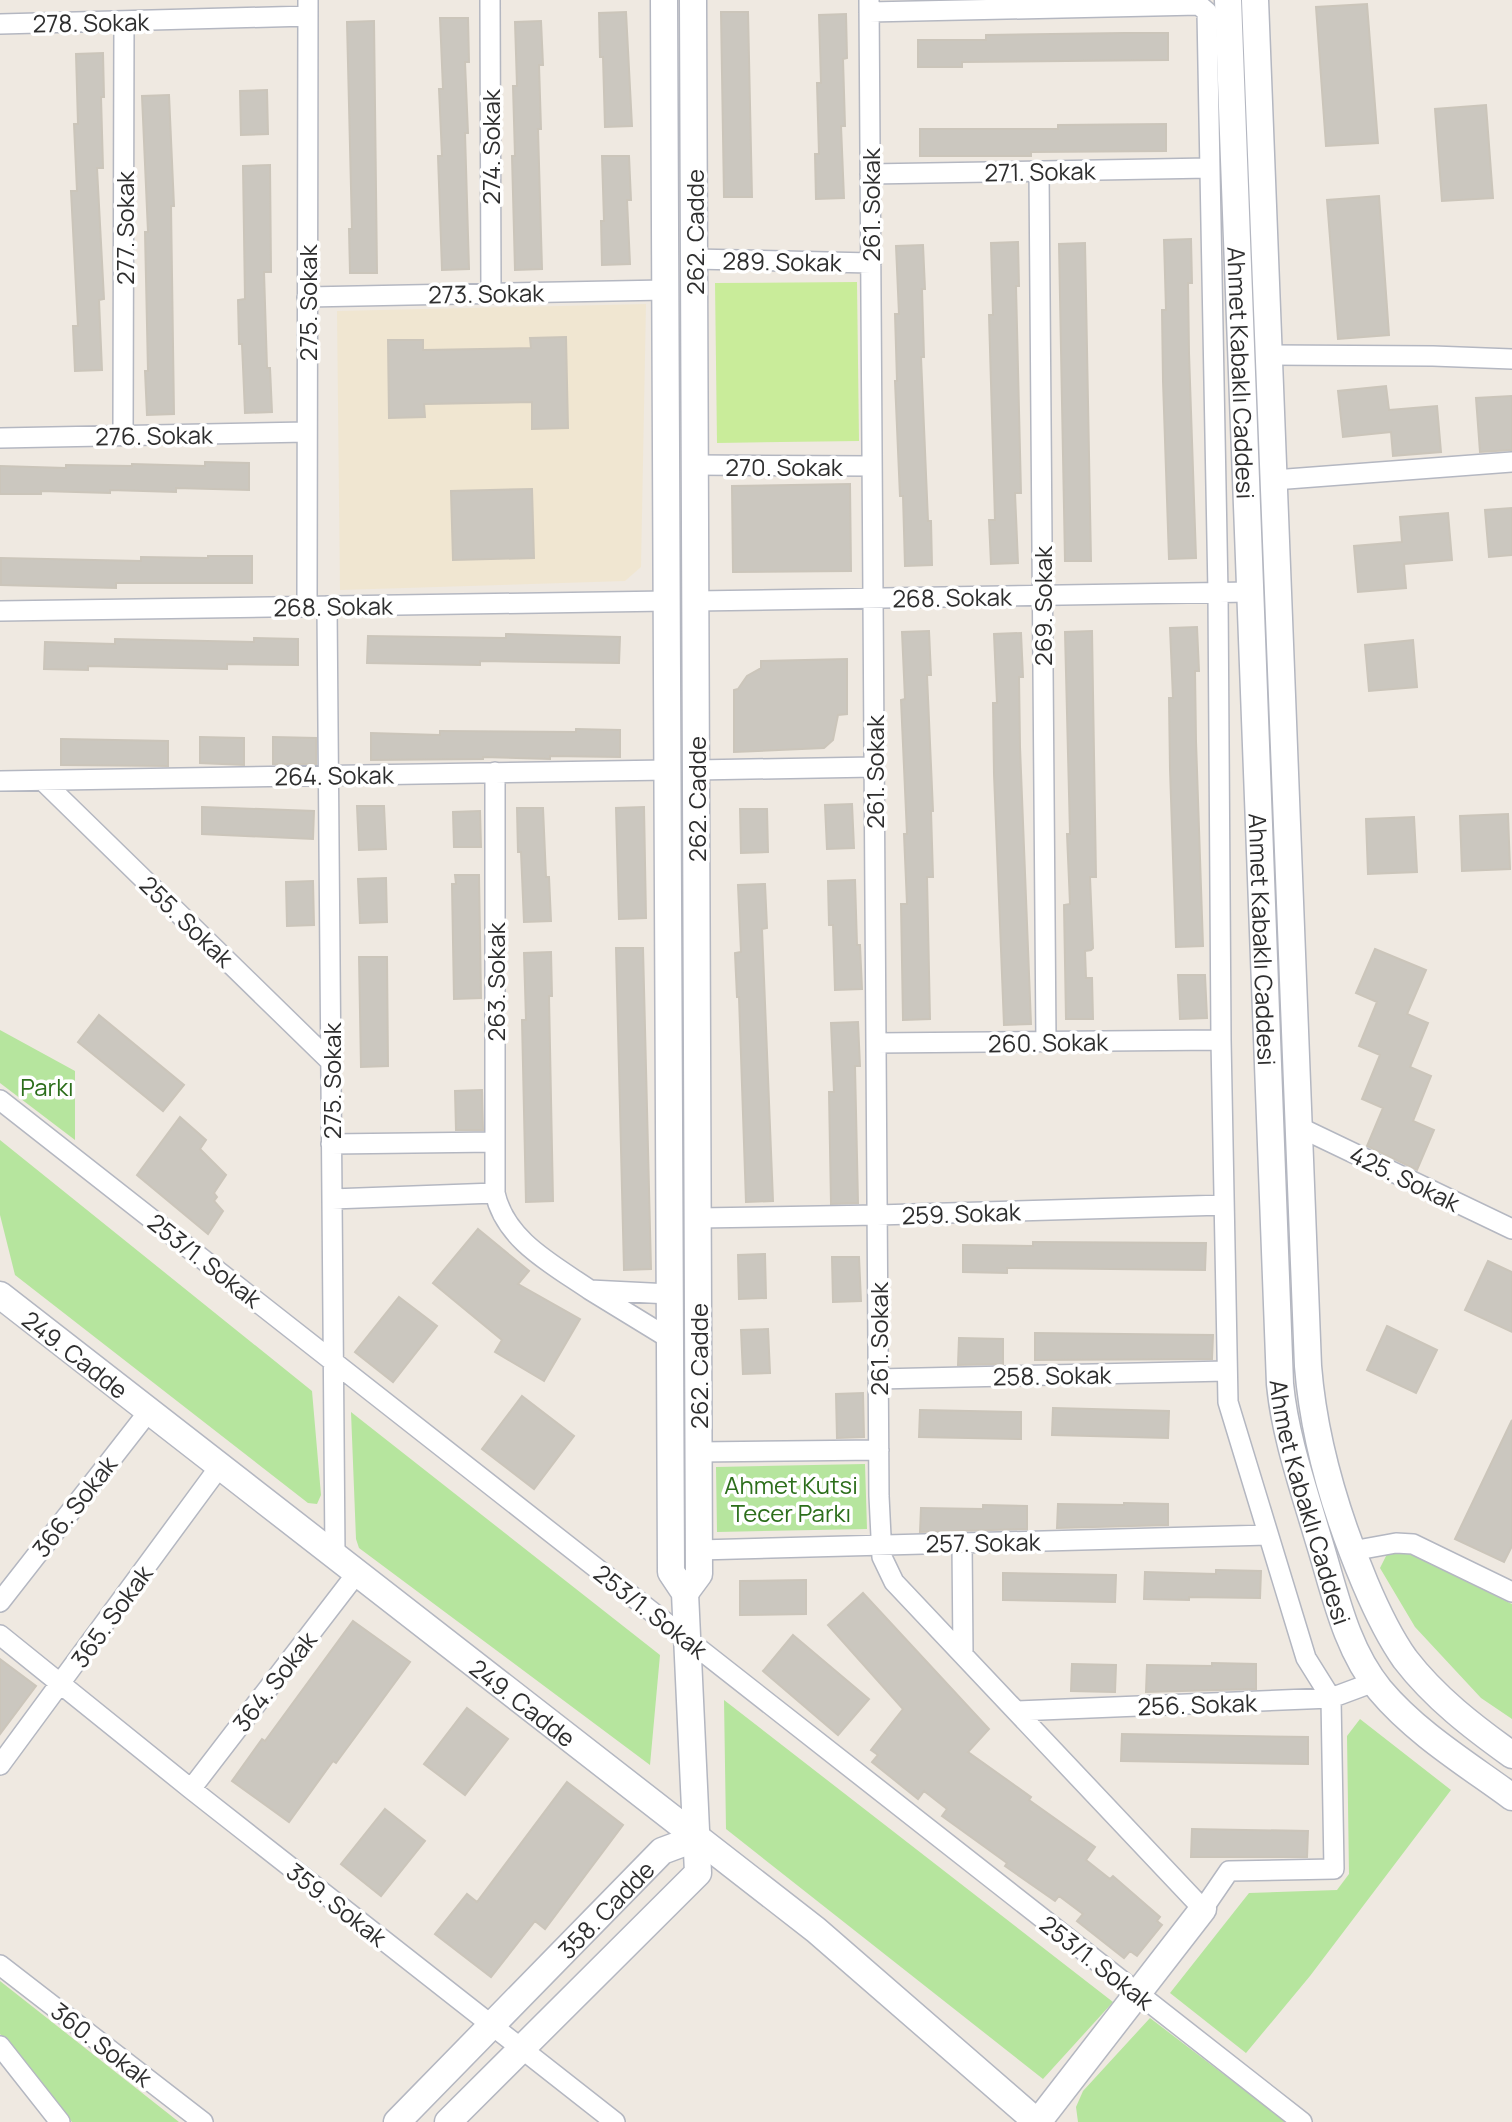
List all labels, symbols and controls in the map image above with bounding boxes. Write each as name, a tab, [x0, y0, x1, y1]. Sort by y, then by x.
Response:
street label: 278. Sokak	[32, 4, 151, 40]
street label: 274. Sokak	[474, 88, 507, 205]
street label: 261. Sokak	[854, 147, 887, 262]
street label: 271. Sokak	[984, 154, 1097, 188]
street label: 262. Cadde	[678, 169, 711, 295]
street label: 277. Sokak	[108, 170, 141, 285]
street label: 289. Sokak	[722, 243, 843, 279]
street label: 275. Sokak	[291, 244, 324, 361]
street label: Ahmet Kabaklı Caddesi	[1221, 246, 1263, 500]
street label: 273. Sokak	[428, 275, 545, 311]
street label: 276. Sokak	[95, 417, 214, 453]
street label: 270. Sokak	[725, 450, 844, 483]
street label: 269. Sokak	[1026, 545, 1059, 666]
street label: 268. Sokak	[892, 579, 1013, 615]
street label: 268. Sokak	[273, 588, 394, 624]
street label: 261. Sokak	[858, 714, 891, 829]
street label: 262. Cadde	[680, 736, 713, 862]
street label: 264. Sokak	[274, 757, 395, 793]
street label: Ahmet Kabaklı Caddesi	[1242, 813, 1285, 1066]
street label: 255. Sokak	[133, 868, 242, 975]
street label: 263. Sokak	[479, 921, 512, 1041]
street label: 275. Sokak	[315, 1022, 348, 1139]
street label: 260. Sokak	[988, 1024, 1109, 1060]
park label: Parkı	[20, 1070, 74, 1103]
street label: 425. Sokak	[1344, 1137, 1467, 1219]
street label: 259. Sokak	[901, 1194, 1022, 1232]
street label: 253/1. Sokak	[141, 1205, 269, 1315]
street label: 261. Sokak	[862, 1281, 895, 1396]
street label: 249. Cadde	[16, 1302, 135, 1406]
street label: 262. Cadde	[682, 1303, 715, 1429]
street label: 258. Sokak	[992, 1357, 1113, 1393]
street label: Ahmet Kabaklı Caddesi	[1263, 1378, 1360, 1629]
street label: 366. Sokak	[24, 1448, 125, 1563]
park label: Ahmet Kutsi Tecer Parkı	[724, 1468, 858, 1529]
street label: 257. Sokak	[925, 1524, 1042, 1560]
street label: 253/1. Sokak	[587, 1556, 715, 1666]
street label: 365. Sokak	[63, 1557, 160, 1674]
street label: 364. Sokak	[224, 1623, 324, 1738]
street label: 249. Cadde	[464, 1651, 583, 1754]
street label: 256. Sokak	[1137, 1685, 1258, 1723]
street label: 358. Cadde	[550, 1853, 661, 1965]
street label: 359. Sokak	[280, 1855, 395, 1954]
street label: 253/1. Sokak	[1033, 1907, 1161, 2017]
street label: 360. Sokak	[45, 1994, 160, 2095]

